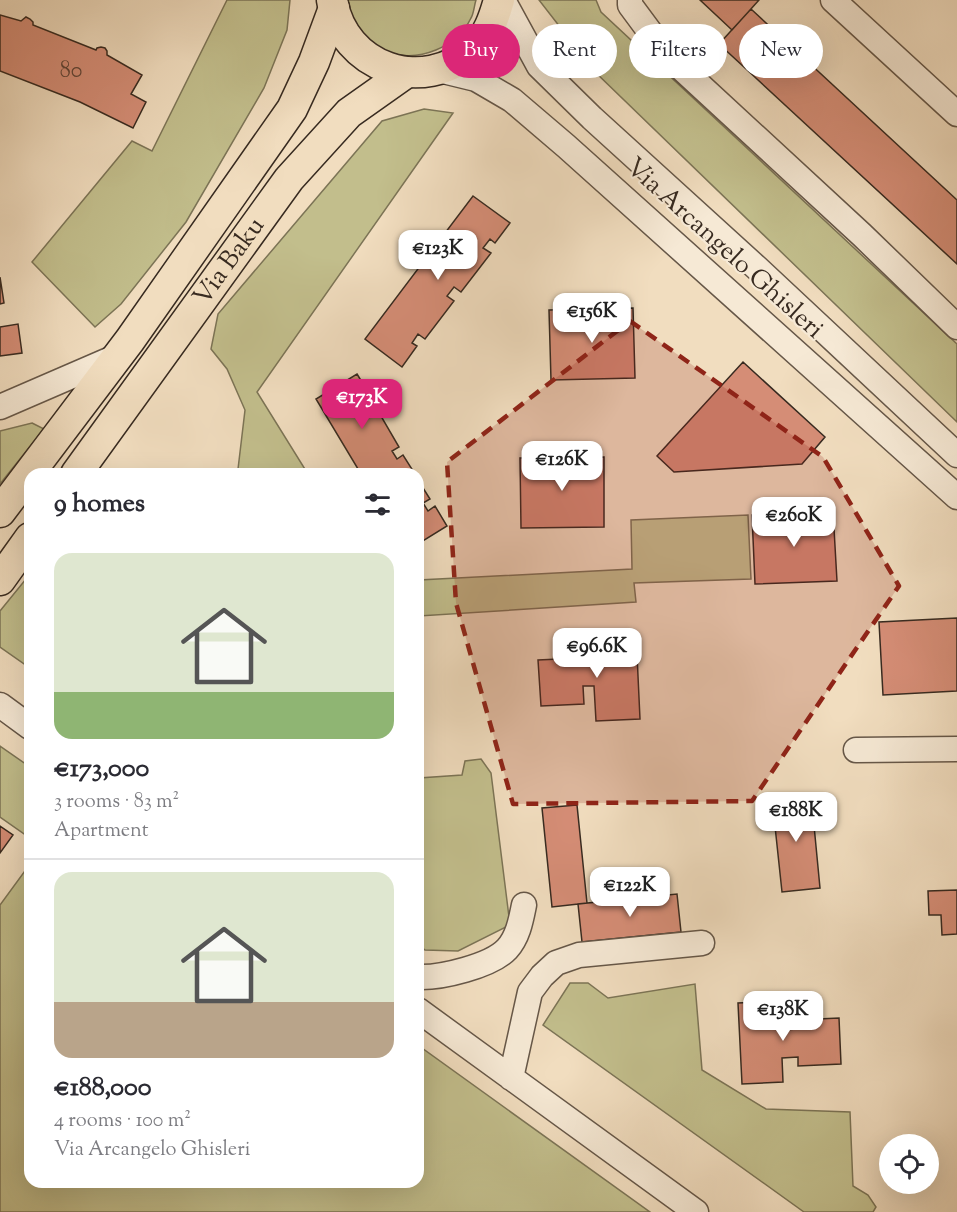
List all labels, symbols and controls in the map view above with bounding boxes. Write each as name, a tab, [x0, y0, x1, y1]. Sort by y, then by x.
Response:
chip: Buy	[442, 24, 520, 78]
chip: Rent	[532, 24, 617, 78]
chip: Filters	[629, 24, 727, 78]
chip: New	[739, 24, 823, 78]
house number: 80	[60, 56, 82, 88]
street label: Via Arcangelo Ghisleri	[617, 150, 831, 348]
street label: Via Baku	[185, 210, 274, 314]
pin: €123K	[396, 230, 480, 281]
text: €123K	[413, 235, 464, 264]
pin: €156K	[550, 293, 634, 344]
text: €156K	[567, 298, 617, 327]
pin: €173K	[320, 379, 404, 430]
text: €173K	[336, 384, 388, 413]
pin: €126K	[520, 441, 604, 492]
text: €126K	[536, 446, 588, 475]
text: 9 homes	[54, 486, 145, 523]
icon: filters	[361, 488, 394, 521]
pin: €260K	[752, 497, 836, 548]
text: €260K	[766, 502, 822, 531]
icon: home	[170, 592, 278, 700]
pin: €96.6K	[548, 628, 646, 679]
text: €96.6K	[567, 633, 627, 662]
text: €173,000	[54, 751, 149, 788]
text: 3 rooms · 83 m²	[54, 788, 179, 817]
pin: €188K	[754, 792, 838, 843]
text: €188K	[769, 797, 823, 826]
text: Apartment	[54, 817, 149, 846]
pin: €122K	[588, 867, 672, 918]
text: €122K	[604, 872, 656, 901]
icon: home	[170, 911, 278, 1019]
pin: €138K	[741, 991, 825, 1042]
text: €138K	[757, 996, 809, 1025]
text: €188,000	[54, 1070, 152, 1107]
text: 4 rooms · 100 m²	[54, 1107, 191, 1136]
map controls	[879, 1134, 939, 1194]
button: locate	[879, 1134, 939, 1194]
text: Via Arcangelo Ghisleri	[54, 1136, 250, 1165]

